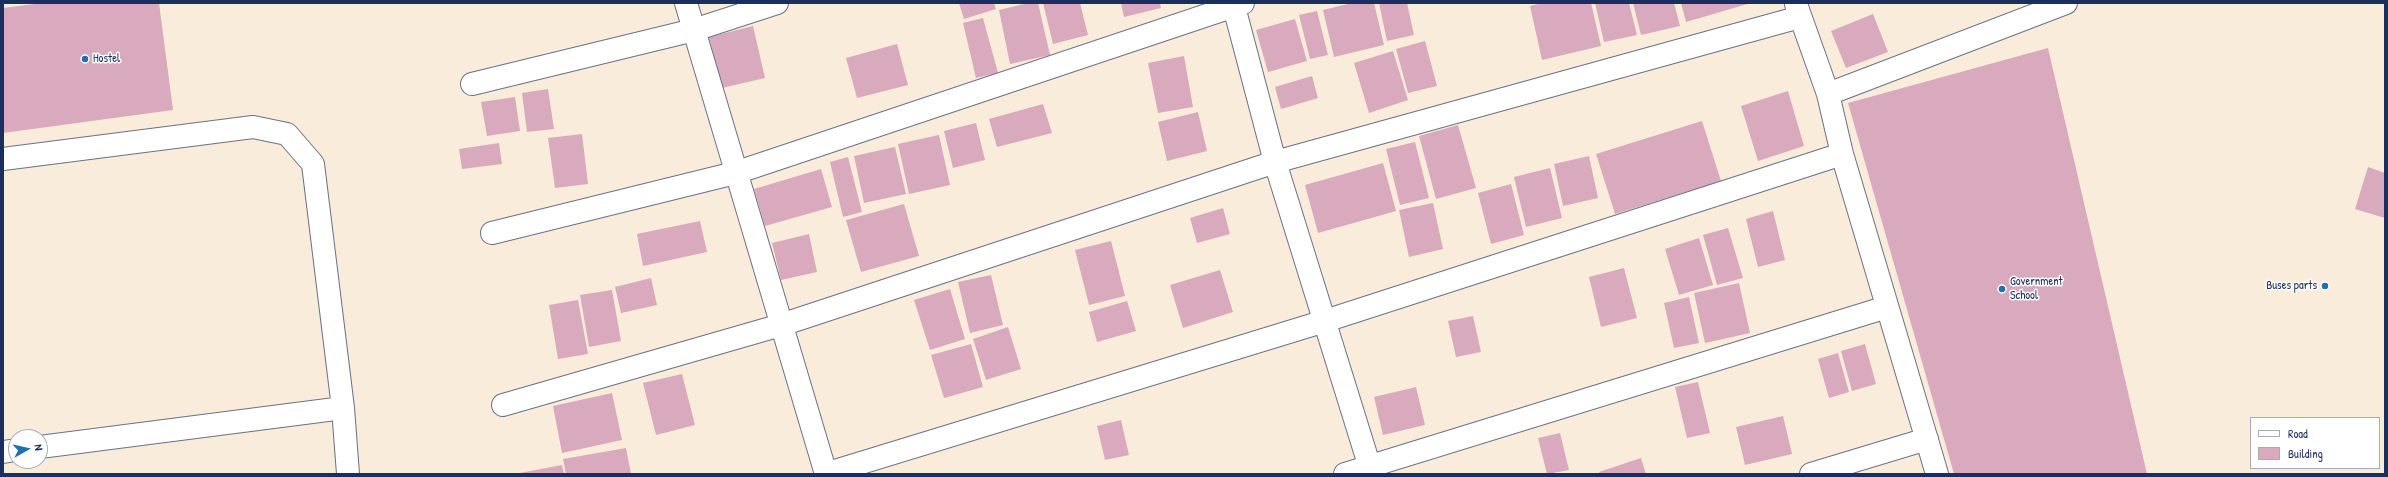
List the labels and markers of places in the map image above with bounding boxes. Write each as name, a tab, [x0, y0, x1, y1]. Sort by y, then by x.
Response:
place label: Hostel	[93, 52, 120, 66]
marker: Hostel	[80, 54, 90, 64]
place label: Government School	[2010, 275, 2063, 303]
place label: Buses parts	[2266, 279, 2317, 293]
marker: Buses parts	[2320, 281, 2330, 291]
marker: Government School	[1997, 284, 2007, 294]

